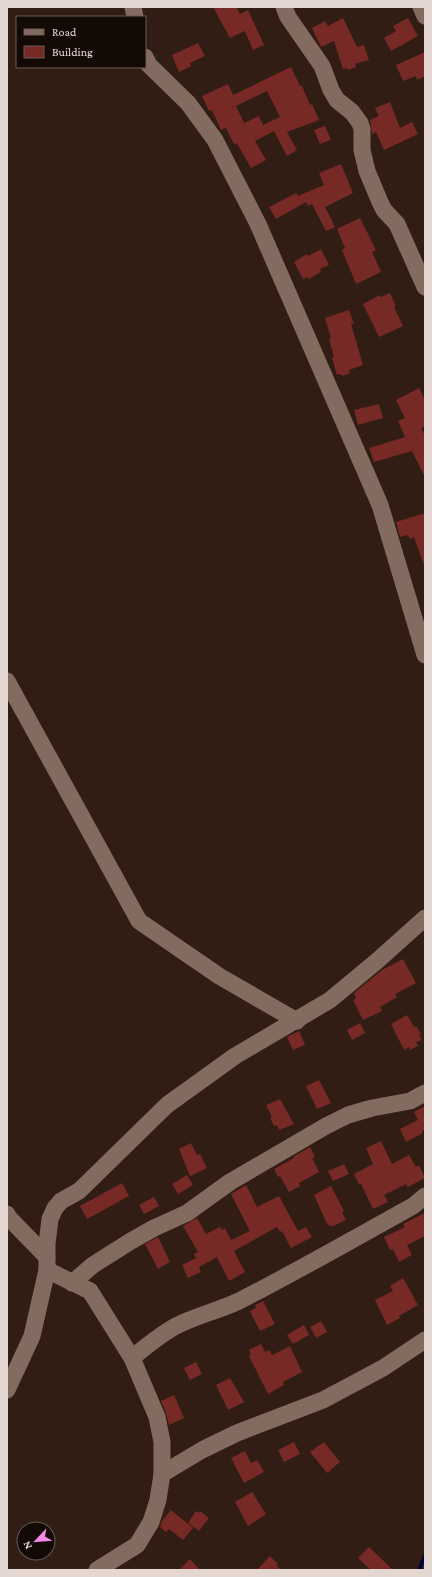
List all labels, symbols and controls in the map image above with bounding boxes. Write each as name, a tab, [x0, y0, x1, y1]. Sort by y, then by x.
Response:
legend	[16, 16, 146, 68]
text: Road	[52, 25, 77, 39]
text: Building	[52, 45, 93, 59]
north arrow	[16, 1521, 56, 1561]
text: N	[20, 1539, 34, 1551]

